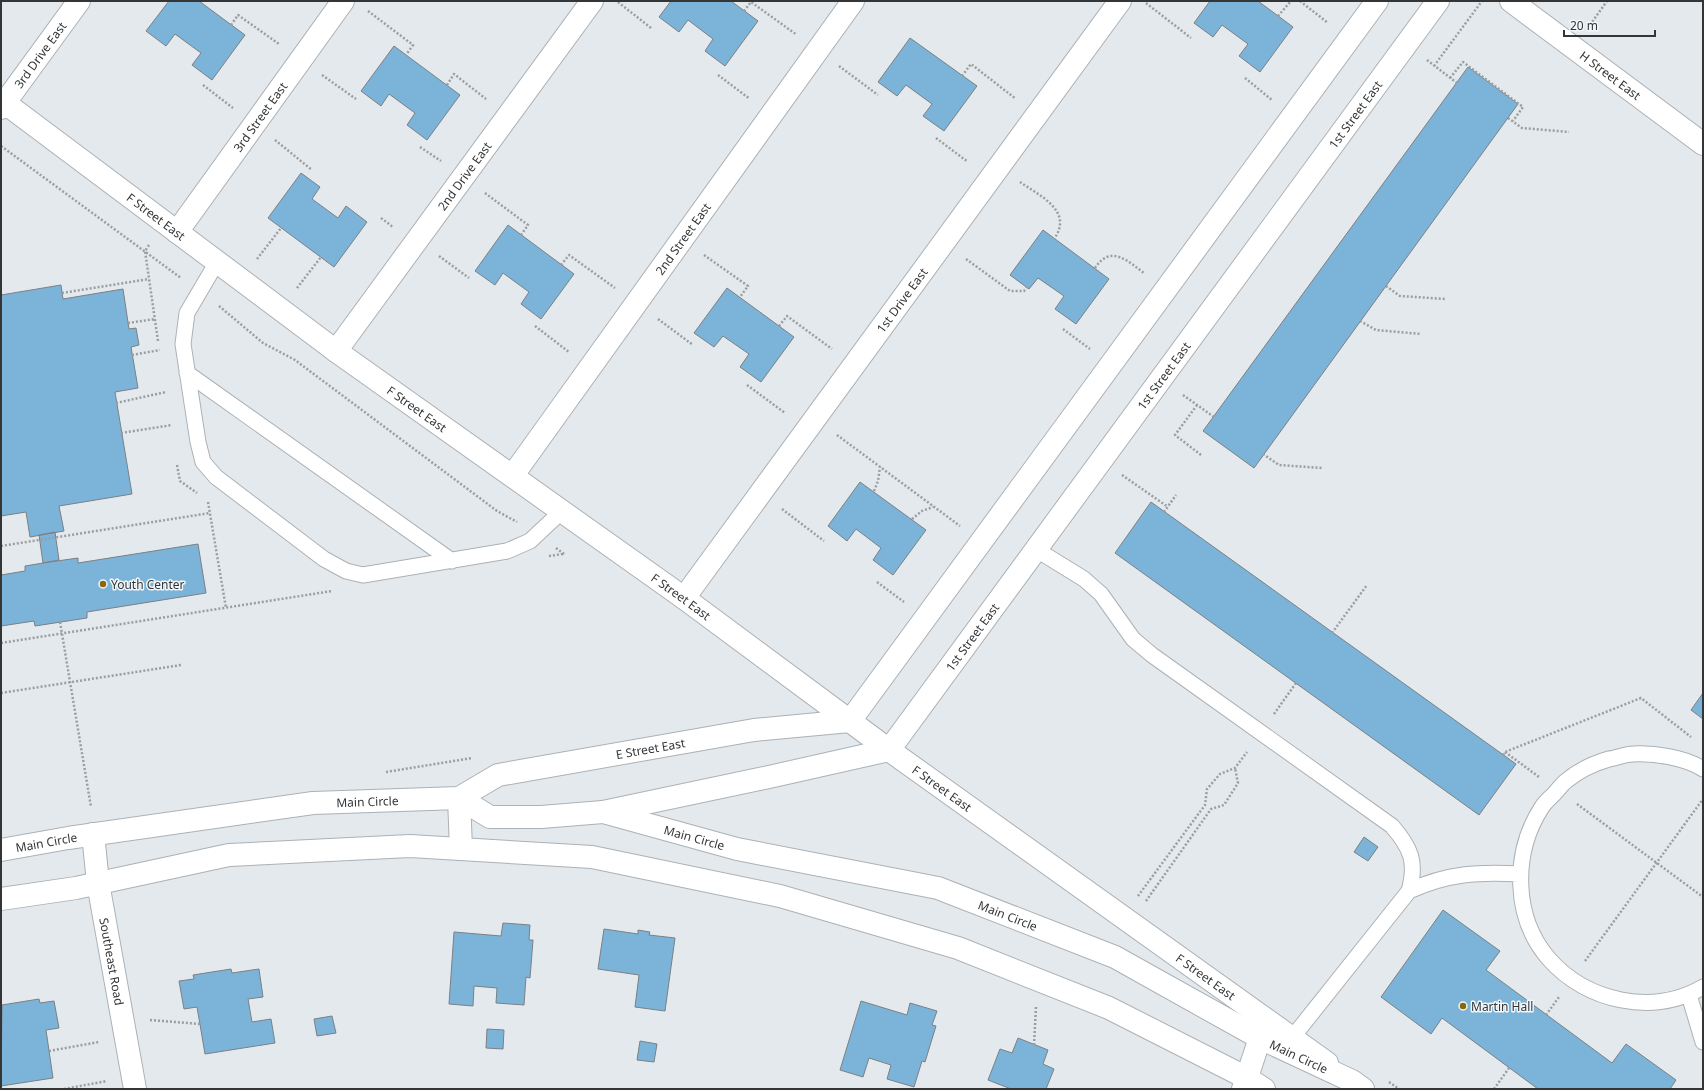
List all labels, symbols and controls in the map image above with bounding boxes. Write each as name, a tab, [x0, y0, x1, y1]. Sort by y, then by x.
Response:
scale bar	[1564, 12, 1655, 38]
street label: 3rd Drive East	[10, 17, 70, 91]
text: 20 m	[1570, 17, 1598, 34]
street label: H Street East	[1576, 47, 1645, 104]
street label: 1st Street East	[1324, 76, 1386, 152]
street label: 3rd Street East	[229, 78, 291, 155]
street label: 2nd Drive East	[433, 138, 495, 214]
street label: F Street East	[123, 189, 190, 244]
street label: 2nd Street East	[651, 199, 715, 278]
street label: 1st Drive East	[872, 264, 931, 336]
street label: 1st Street East	[1133, 338, 1194, 413]
street label: F Street East	[384, 381, 451, 436]
street label: F Street East	[648, 569, 715, 624]
place label: Youth Center	[111, 576, 185, 593]
marker: Youth Center	[98, 579, 108, 589]
street label: 1st Street East	[941, 599, 1003, 674]
street label: E Street East	[614, 734, 687, 763]
street label: F Street East	[909, 761, 976, 816]
street label: Main Circle	[336, 792, 399, 811]
street label: Main Circle	[662, 821, 727, 854]
street label: Main Circle	[14, 828, 78, 856]
street label: Main Circle	[976, 896, 1040, 935]
street label: Southeast Road	[96, 916, 128, 1007]
street label: F Street East	[1173, 949, 1240, 1004]
place label: Martin Hall	[1471, 998, 1533, 1015]
marker: Martin Hall	[1458, 1001, 1468, 1011]
street label: Main Circle	[1267, 1035, 1331, 1077]

